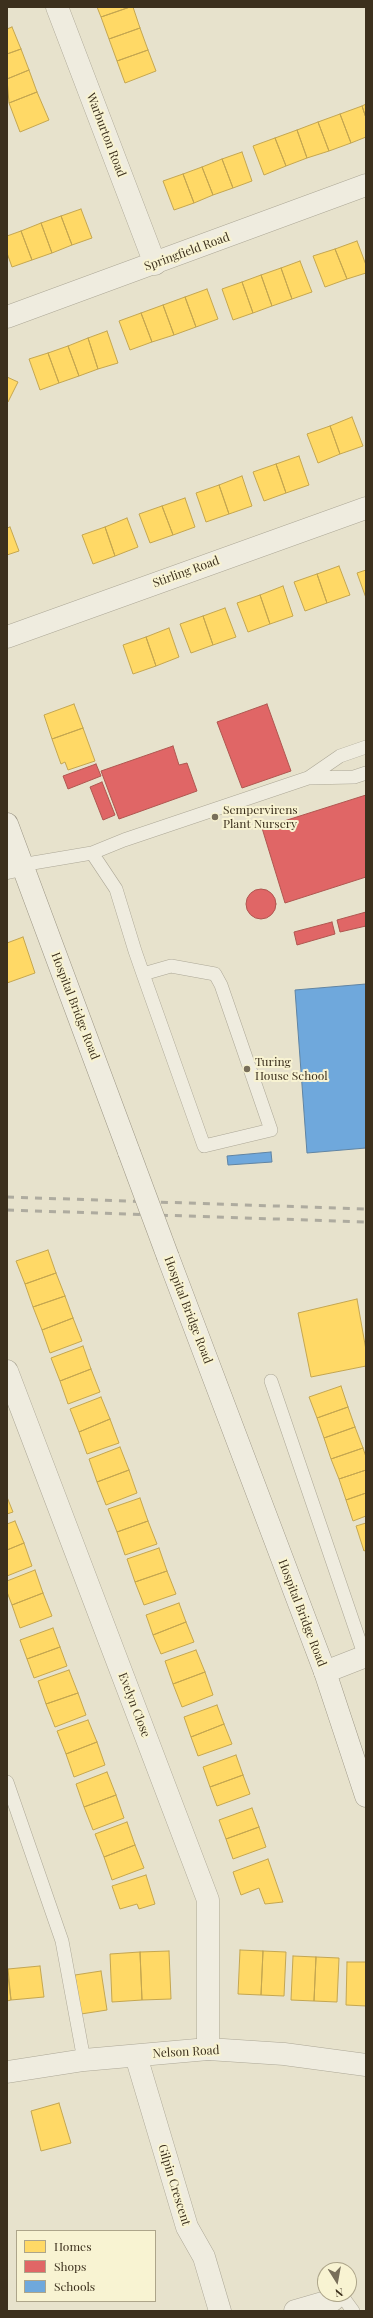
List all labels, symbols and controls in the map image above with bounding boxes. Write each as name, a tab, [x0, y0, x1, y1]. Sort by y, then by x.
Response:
street label: Warburton Road	[83, 91, 129, 179]
street label: Springfield Road	[142, 230, 232, 274]
street label: Stirling Road	[151, 553, 221, 591]
place label: Sempervirens Plant Nursery	[223, 803, 298, 831]
marker: Sempervirens Plant Nursery	[210, 812, 220, 822]
street label: Hospital Bridge Road	[48, 950, 102, 1062]
place label: Turing House School	[255, 1055, 328, 1083]
marker: Turing House School	[242, 1064, 252, 1074]
street label: Hospital Bridge Road	[161, 1254, 215, 1366]
street label: Hospital Bridge Road	[275, 1557, 329, 1669]
street label: Evelyn Close	[115, 1671, 153, 1739]
street label: Nelson Road	[152, 2043, 220, 2061]
street label: Gilpin Crescent	[155, 2143, 193, 2227]
legend	[16, 2230, 156, 2302]
text: Homes	[54, 2238, 92, 2254]
text: Shops	[54, 2258, 86, 2274]
north arrow	[317, 2262, 357, 2302]
text: Schools	[54, 2278, 95, 2294]
text: N	[334, 2285, 345, 2301]

